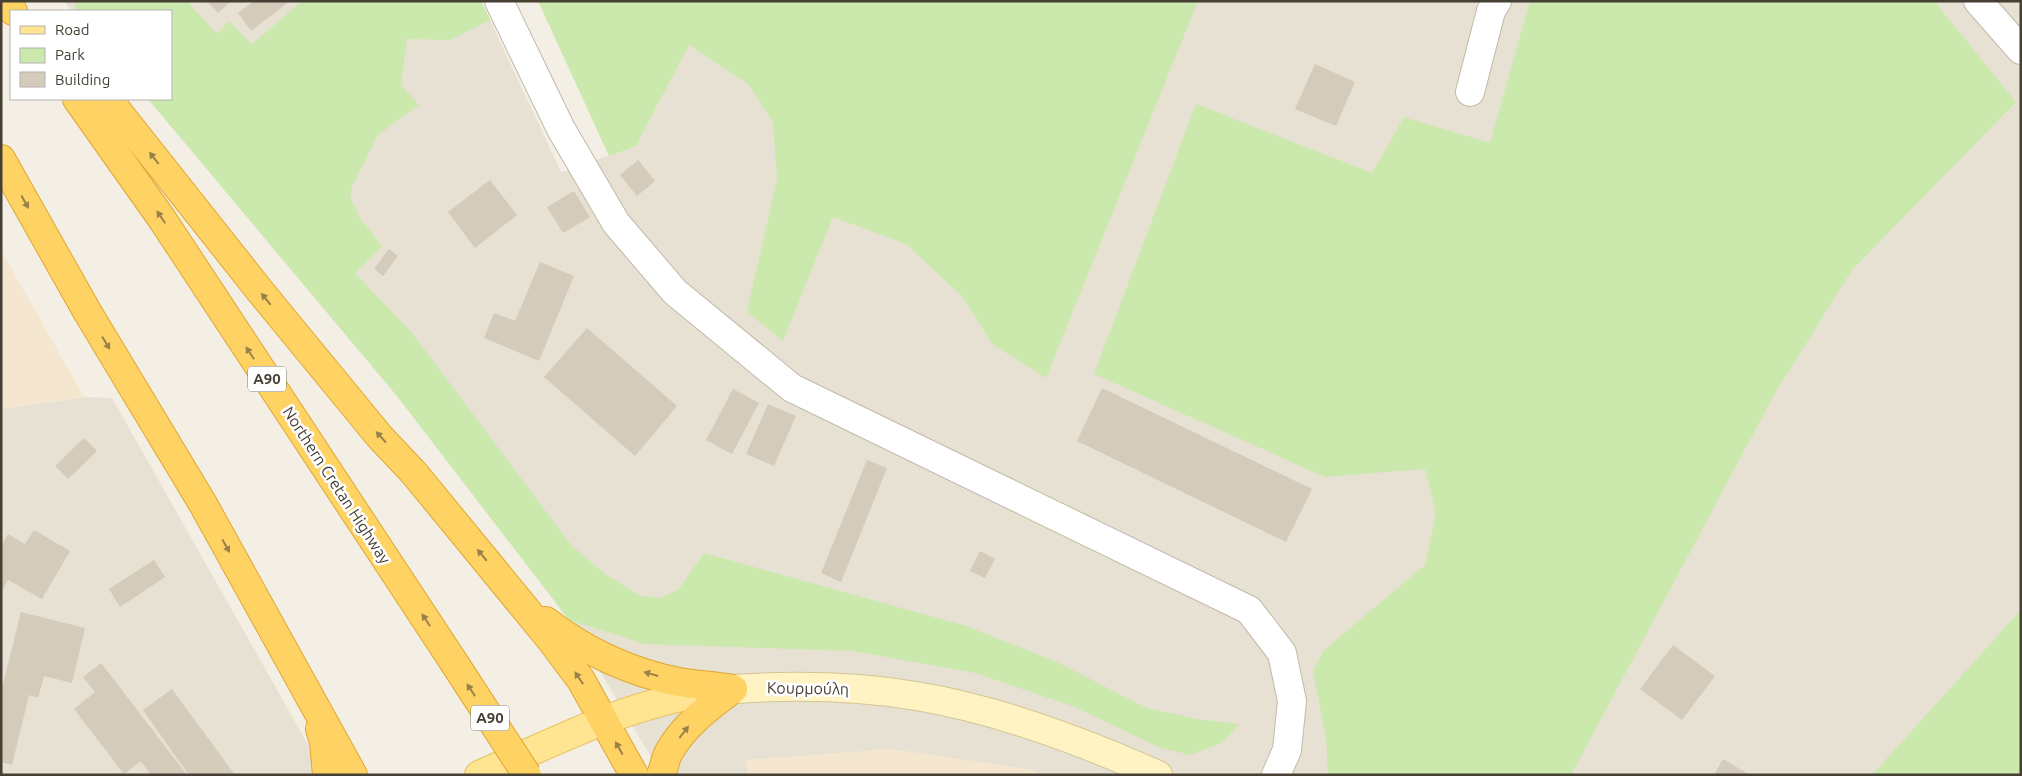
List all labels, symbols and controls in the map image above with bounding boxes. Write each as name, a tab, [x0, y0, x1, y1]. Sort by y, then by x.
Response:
legend	[10, 10, 172, 100]
text: Road	[55, 21, 90, 38]
text: Park	[55, 46, 85, 63]
text: Building	[55, 71, 110, 88]
one-way arrow	[149, 151, 160, 164]
one-way arrow	[21, 195, 30, 208]
one-way arrow	[156, 210, 166, 224]
one-way arrow	[261, 292, 272, 305]
one-way arrow	[101, 336, 110, 349]
one-way arrow	[245, 346, 255, 360]
road number: Α90	[248, 366, 286, 392]
street label: Northern Cretan Highway	[279, 403, 395, 567]
one-way arrow	[375, 432, 387, 444]
one-way arrow	[222, 539, 230, 554]
one-way arrow	[476, 548, 487, 561]
one-way arrow	[421, 614, 431, 627]
one-way arrow	[644, 669, 659, 677]
one-way arrow	[574, 672, 584, 685]
street label: Κουρμούλη	[767, 678, 849, 698]
one-way arrow	[467, 683, 476, 697]
road number: Α90	[471, 706, 509, 730]
one-way arrow	[679, 726, 689, 739]
one-way arrow	[614, 741, 623, 754]

